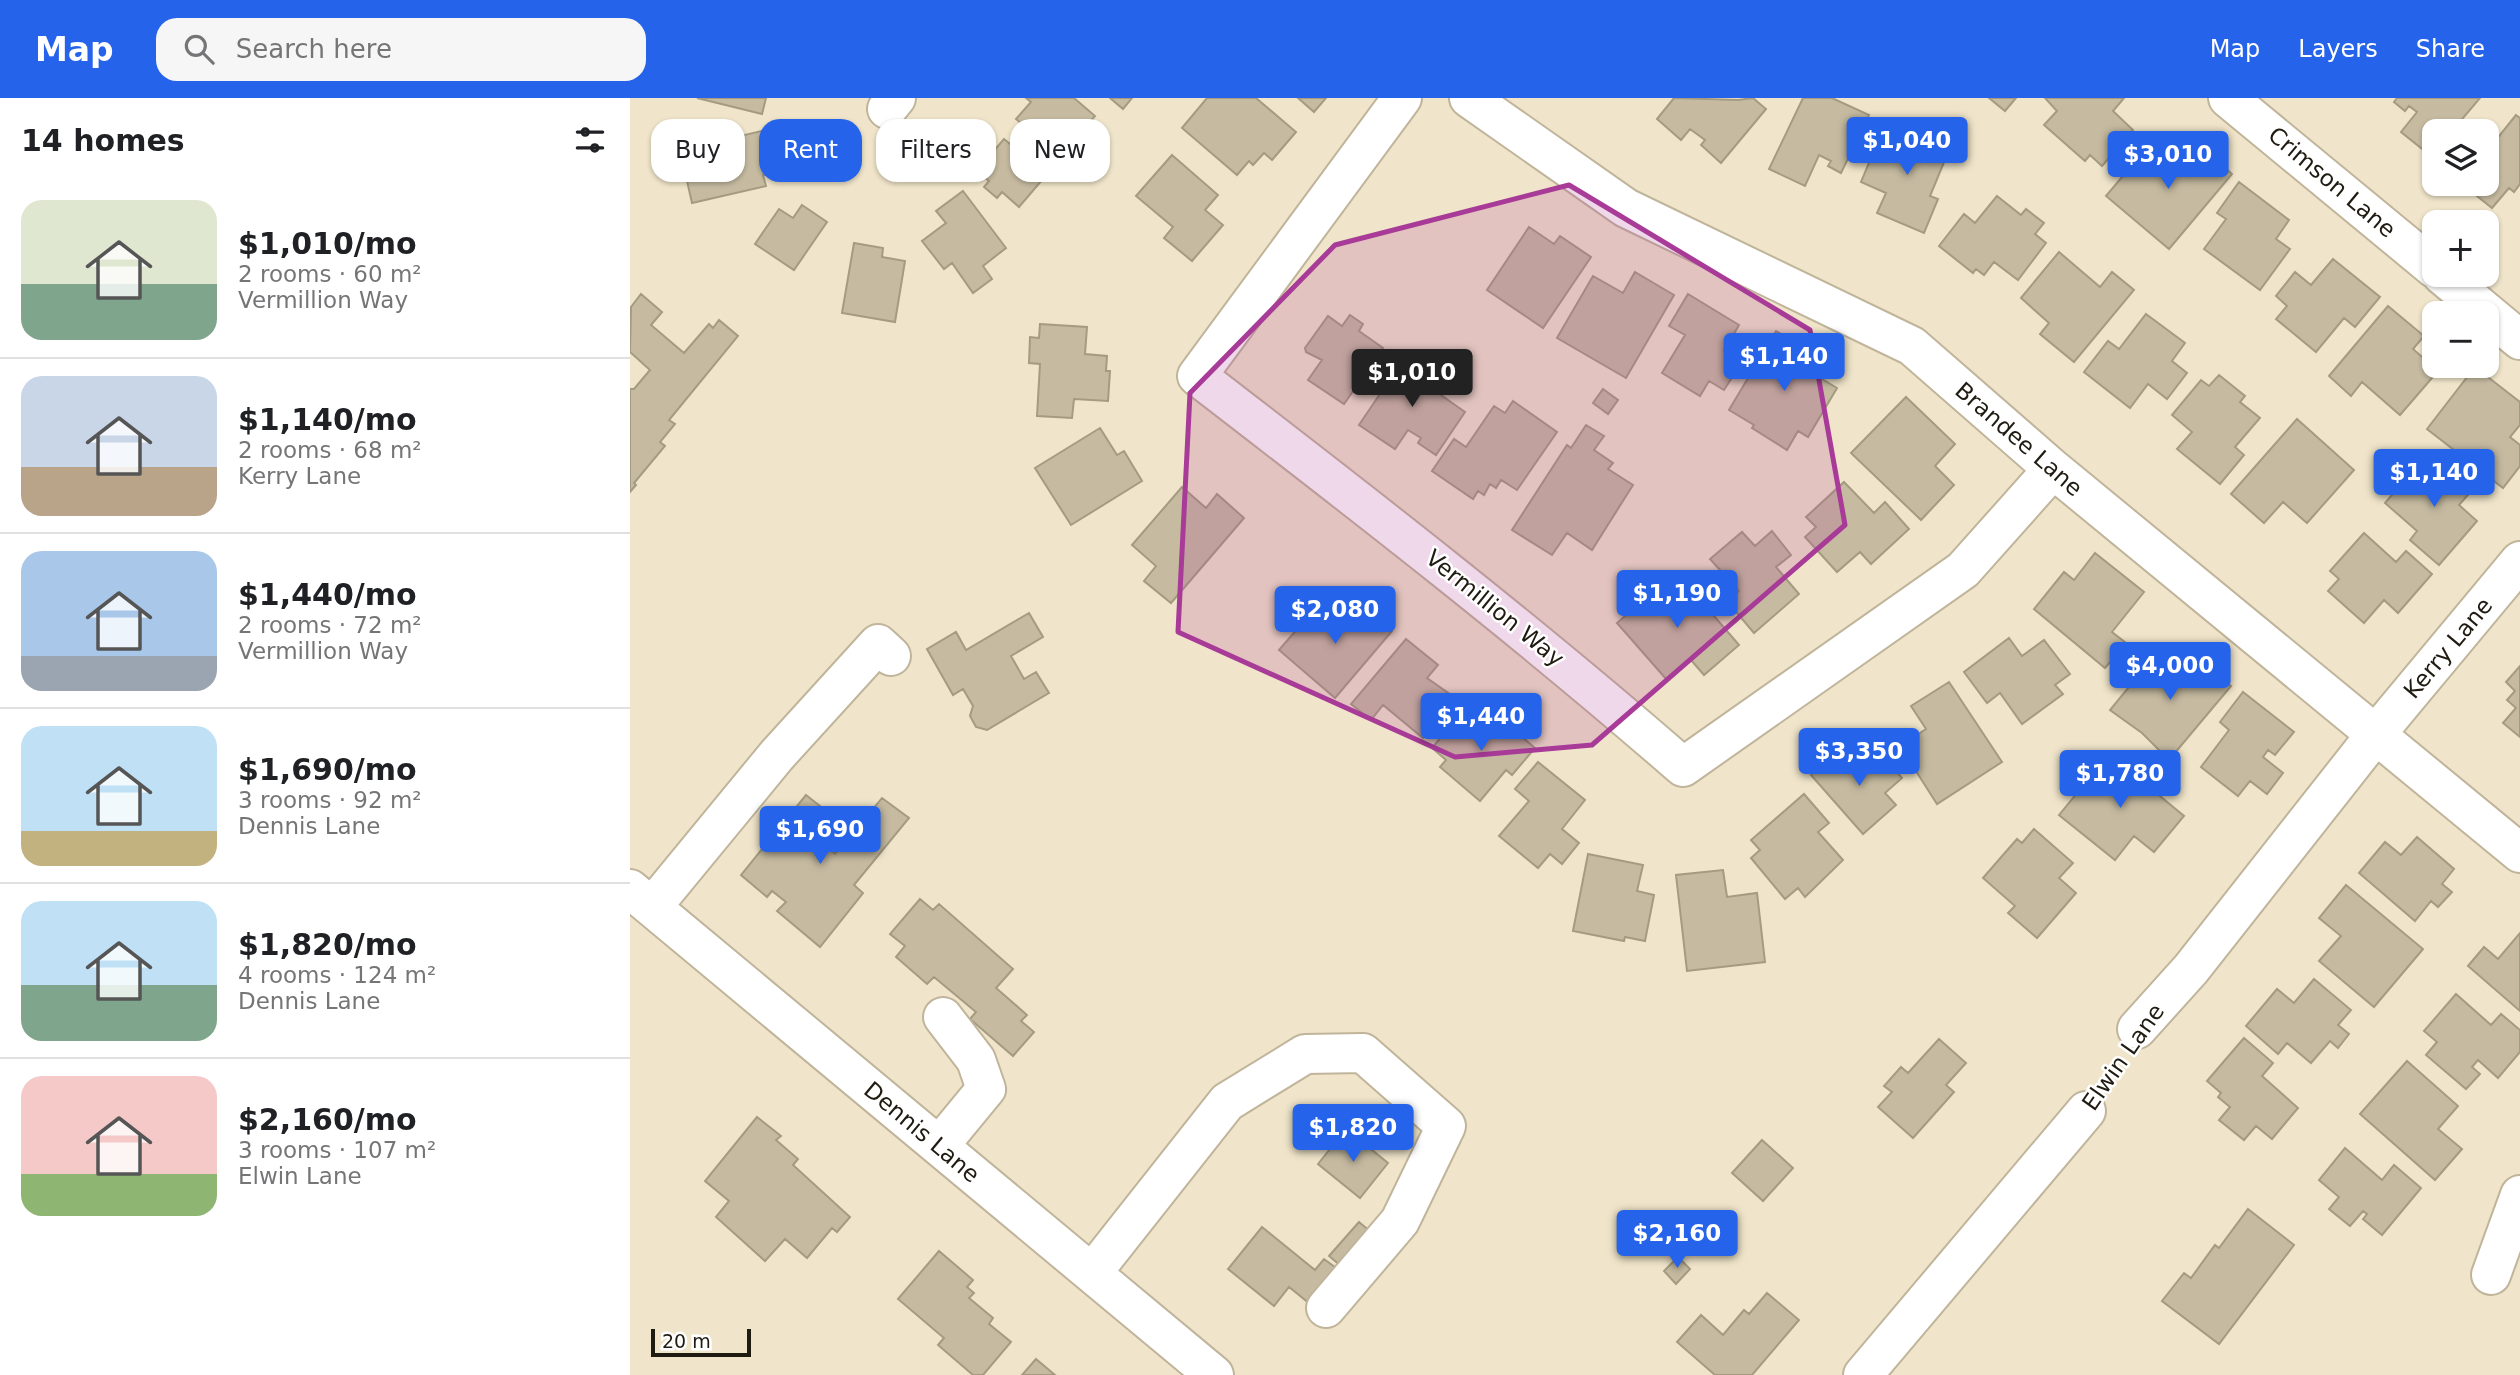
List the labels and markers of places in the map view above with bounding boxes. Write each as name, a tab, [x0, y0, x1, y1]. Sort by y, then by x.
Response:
pin: $1,040	[1850, 118, 1964, 177]
pin: $3,010	[2111, 132, 2225, 191]
pin: $1,140	[1727, 334, 1841, 393]
pin: $1,010	[1355, 350, 1469, 409]
pin: $1,140	[2377, 450, 2491, 509]
pin: $1,190	[1620, 570, 1734, 630]
pin: $2,080	[1278, 587, 1392, 646]
pin: $4,000	[2113, 642, 2227, 702]
pin: $1,440	[1424, 694, 1538, 753]
pin: $3,350	[1802, 728, 1916, 788]
pin: $1,780	[2063, 750, 2177, 810]
pin: $1,690	[763, 806, 877, 866]
pin: $1,820	[1296, 1104, 1410, 1164]
pin: $2,160	[1620, 1210, 1734, 1270]

